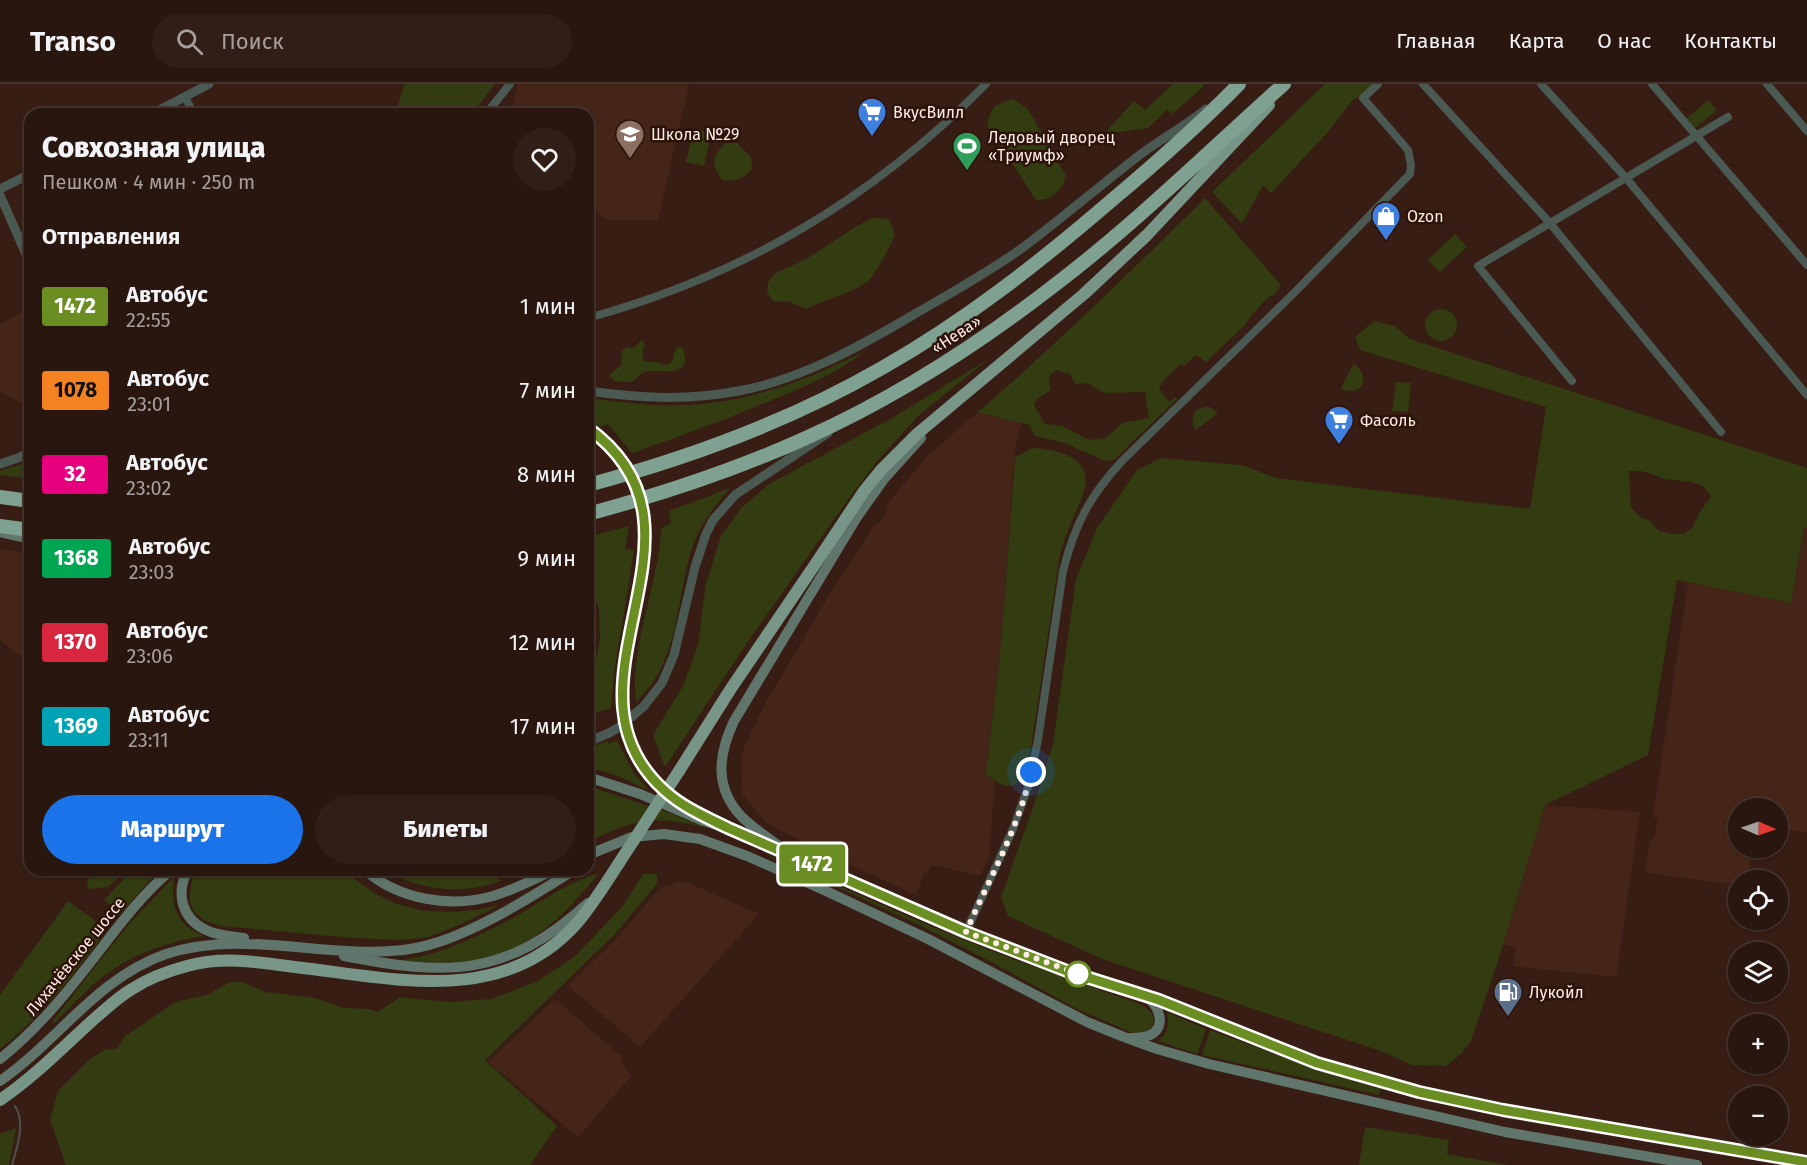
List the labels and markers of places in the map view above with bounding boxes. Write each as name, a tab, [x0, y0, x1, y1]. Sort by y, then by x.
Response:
supermarket icon: ВкусВилл	[856, 96, 888, 138]
place label: ВкусВилл	[893, 103, 964, 122]
school or university icon: Школа №29	[614, 118, 646, 160]
place label: Школа №29	[651, 125, 739, 144]
place label: Ледовый дворец «Триумф»	[988, 128, 1115, 165]
sports icon: Ледовый дворец «Триумф»	[951, 130, 983, 172]
shop icon: Ozon	[1370, 200, 1402, 242]
place label: Ozon	[1407, 207, 1444, 226]
supermarket icon: Фасоль	[1323, 404, 1355, 446]
place label: Фасоль	[1360, 411, 1416, 430]
unlabelled marker	[1065, 961, 1091, 987]
fuel station icon: Лукойл	[1492, 976, 1524, 1018]
place label: Лукойл	[1529, 983, 1584, 1002]

